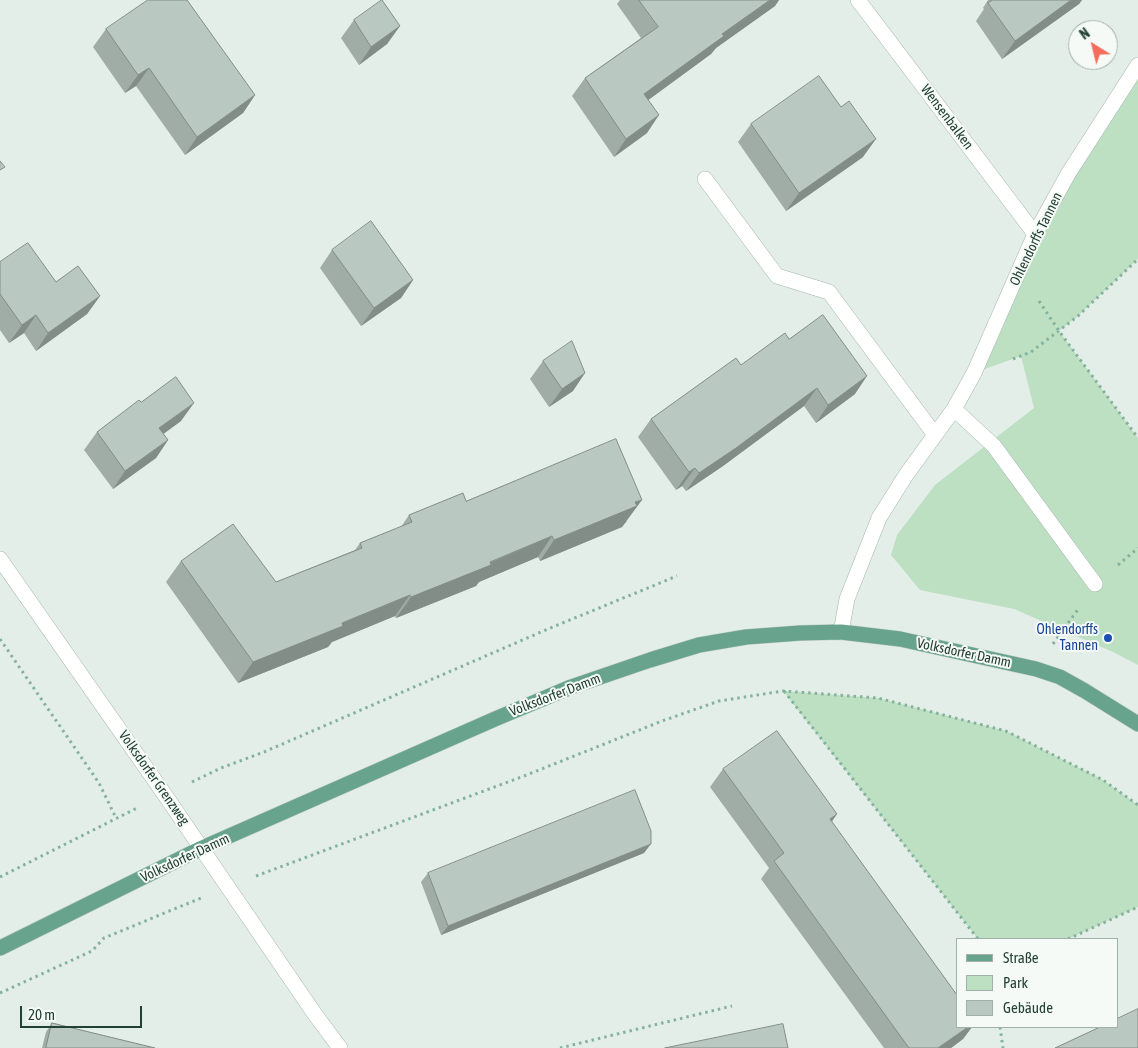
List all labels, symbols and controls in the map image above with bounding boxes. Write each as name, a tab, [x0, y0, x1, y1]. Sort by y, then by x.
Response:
north arrow	[1068, 20, 1118, 70]
text: N	[1077, 25, 1093, 43]
street label: Wensenbalken	[917, 81, 977, 153]
street label: Ohlendorffs Tannen	[1006, 190, 1066, 288]
place label: Ohlendorffs Tannen	[1037, 622, 1098, 654]
marker: Ohlendorffs Tannen	[1102, 632, 1114, 644]
street label: Volksdorfer Damm	[915, 635, 1013, 671]
street label: Volksdorfer Damm	[507, 670, 603, 720]
street label: Volksdorfer Grenzweg	[115, 727, 193, 829]
street label: Volksdorfer Damm	[138, 830, 232, 886]
legend	[956, 938, 1118, 1028]
text: Straße	[1003, 949, 1039, 966]
text: Park	[1003, 974, 1028, 991]
scale bar	[22, 996, 145, 1028]
text: Gebäude	[1003, 999, 1053, 1016]
text: 20 m	[28, 1006, 55, 1023]

